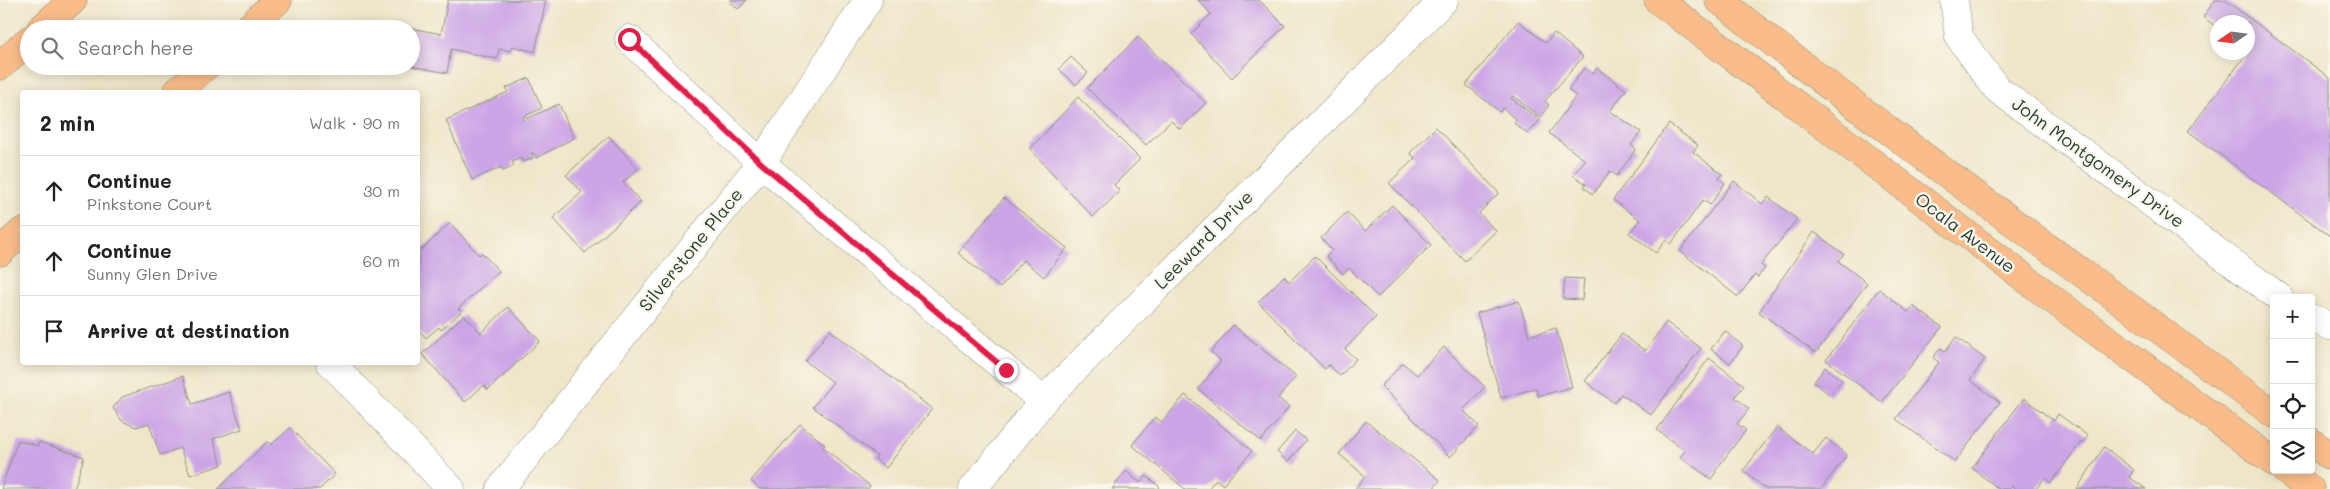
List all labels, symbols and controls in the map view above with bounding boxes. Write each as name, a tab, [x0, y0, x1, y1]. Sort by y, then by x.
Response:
north arrow	[2210, 15, 2255, 60]
search box	[20, 20, 420, 75]
route start	[618, 28, 641, 51]
icon: search	[38, 34, 66, 62]
text: Search here	[78, 35, 194, 60]
street label: John Montgomery Drive	[2008, 91, 2190, 233]
text: 2 min	[40, 109, 95, 136]
text: Walk · 90 m	[309, 112, 400, 133]
text: Continue	[87, 168, 172, 193]
icon: ahead	[40, 177, 68, 205]
text: 30 m	[363, 180, 400, 201]
street label: Silverstone Place	[633, 183, 748, 316]
street label: Leeward Drive	[1149, 185, 1258, 294]
street label: Ocala Avenue	[1911, 187, 2021, 278]
text: Pinkstone Court	[87, 193, 212, 214]
text: Continue	[87, 238, 172, 263]
icon: ahead	[40, 247, 68, 275]
text: 60 m	[363, 250, 400, 271]
text: Sunny Glen Drive	[87, 263, 218, 284]
map controls	[2270, 294, 2315, 474]
button: +	[2270, 294, 2315, 339]
icon: arrive	[40, 317, 68, 345]
text: Arrive at destination	[87, 318, 290, 343]
button: −	[2270, 339, 2315, 384]
route end	[995, 359, 1018, 382]
button: locate	[2270, 384, 2315, 429]
button: layers	[2270, 429, 2315, 474]

